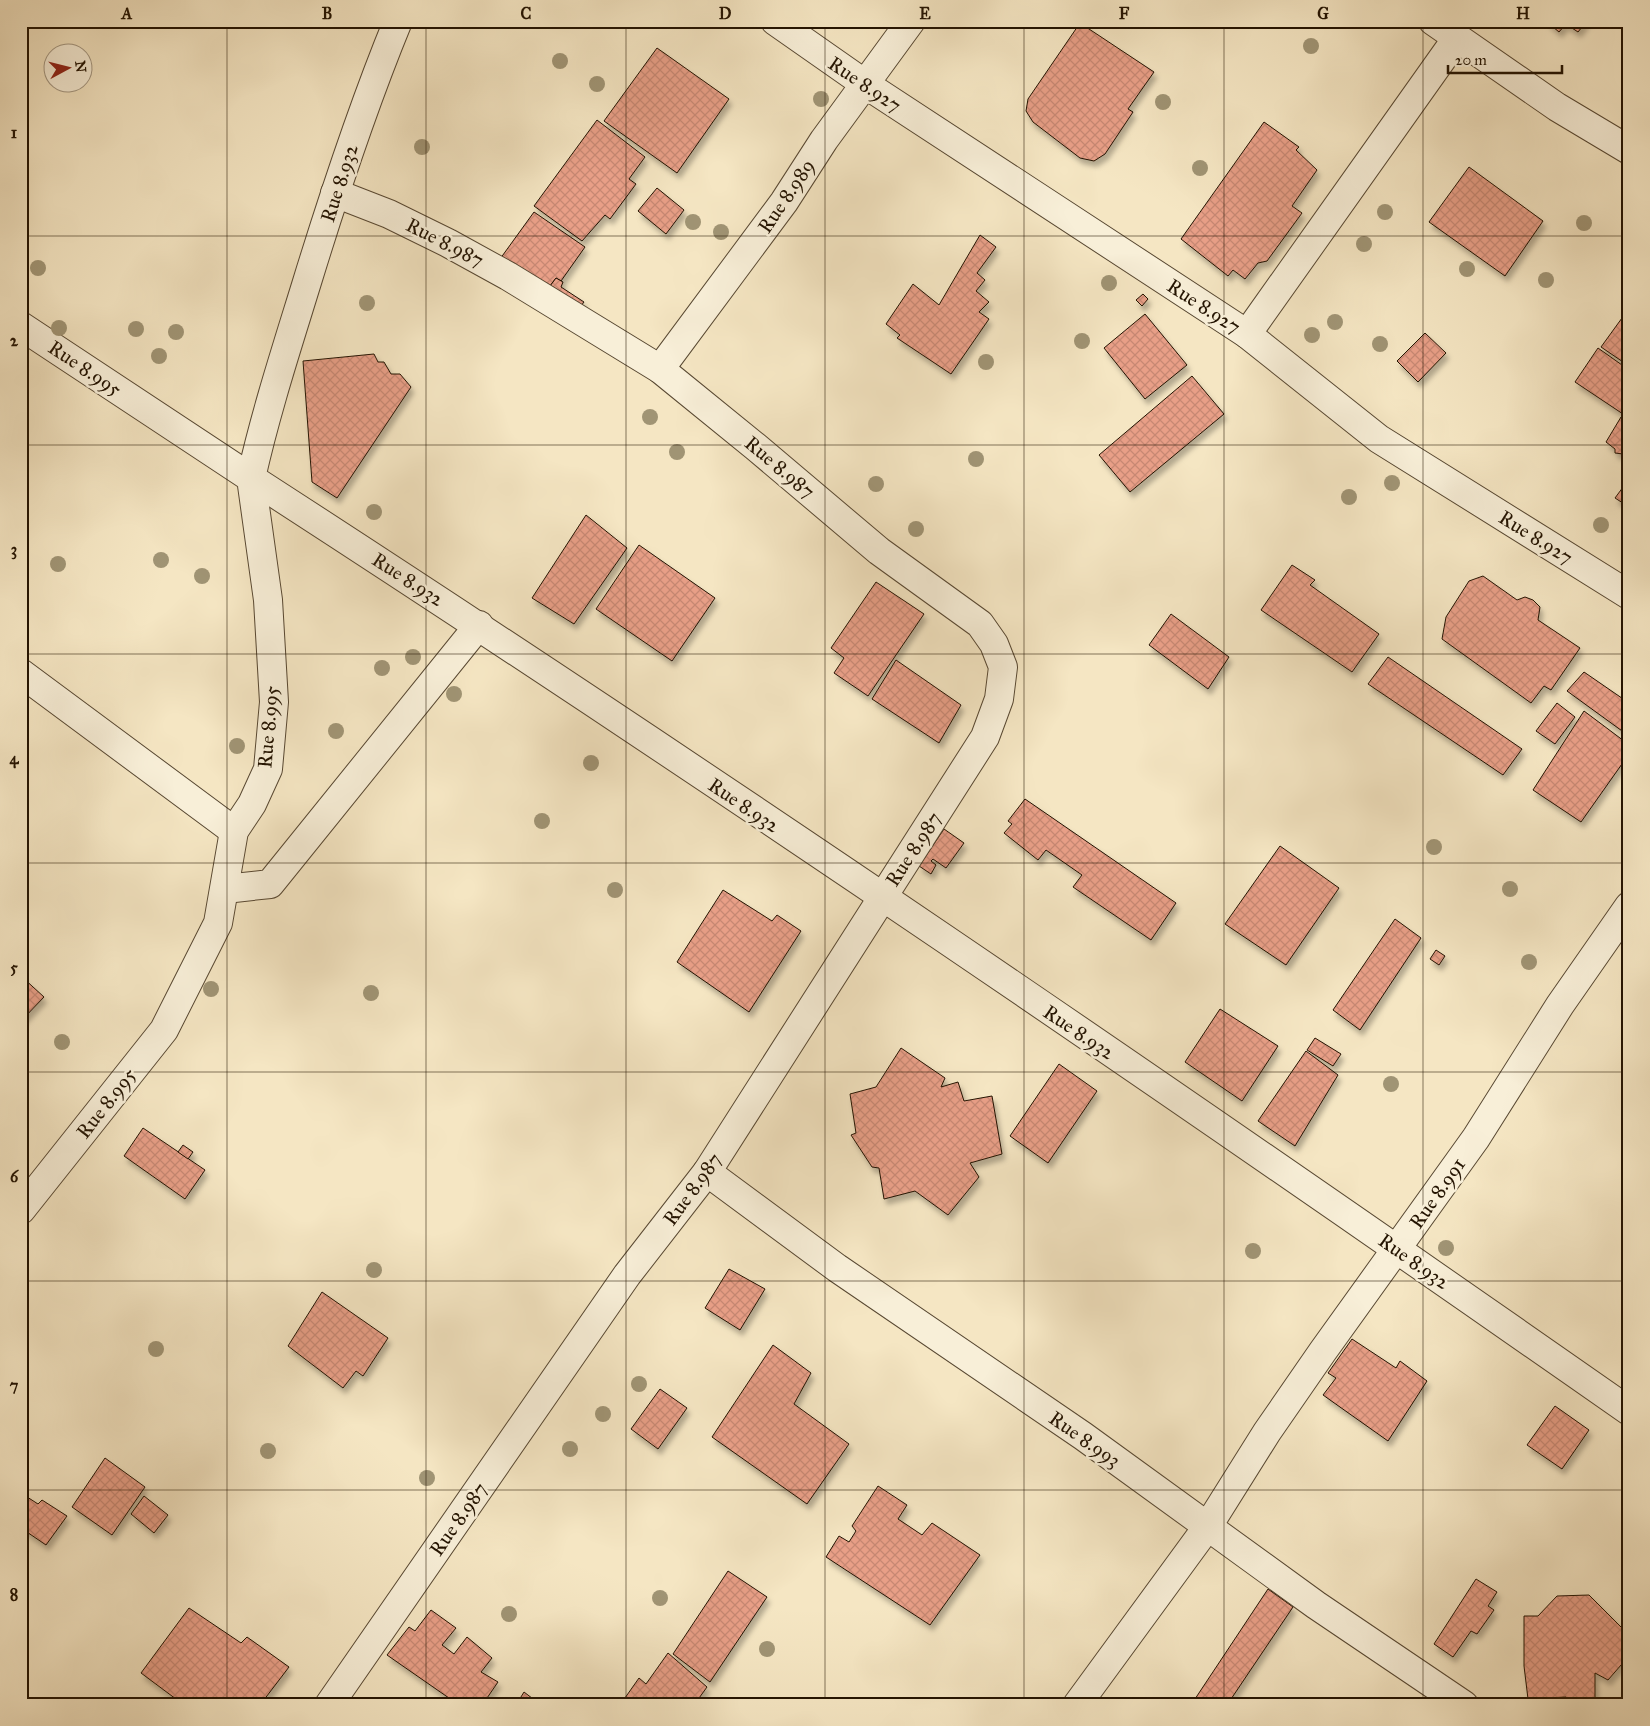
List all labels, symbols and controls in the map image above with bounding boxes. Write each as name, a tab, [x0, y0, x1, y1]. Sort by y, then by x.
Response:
text: A	[121, 4, 133, 23]
text: B	[322, 4, 332, 23]
text: C	[521, 4, 532, 23]
text: D	[719, 4, 732, 23]
text: E	[919, 4, 931, 23]
text: F	[1119, 4, 1130, 23]
text: G	[1317, 4, 1329, 23]
text: H	[1516, 4, 1530, 23]
north arrow	[42, 42, 92, 92]
scale bar	[1448, 42, 1561, 74]
street label: Rue 8.927	[824, 51, 906, 117]
text: 20 m	[1455, 51, 1487, 69]
text: N	[71, 60, 90, 74]
text: 1	[11, 123, 18, 142]
street label: Rue 8.932	[315, 141, 363, 225]
street label: Rue 8.989	[753, 154, 819, 238]
street label: Rue 8.987	[402, 212, 488, 272]
street label: Rue 8.927	[1163, 273, 1245, 339]
text: 2	[10, 331, 19, 350]
street label: Rue 8.995	[44, 335, 126, 401]
street label: Rue 8.987	[740, 431, 820, 503]
street label: Rue 8.927	[1495, 505, 1577, 569]
text: 3	[11, 540, 17, 560]
street label: Rue 8.932	[368, 547, 448, 611]
street label: Rue 8.995	[252, 685, 284, 769]
text: 4	[10, 749, 20, 769]
street label: Rue 8.932	[704, 773, 784, 838]
street label: Rue 8.987	[880, 807, 946, 891]
text: 5	[10, 958, 18, 977]
street label: Rue 8.932	[1039, 1000, 1119, 1065]
street label: Rue 8.995	[71, 1063, 141, 1143]
street label: Rue 8.987	[658, 1148, 726, 1230]
street label: Rue 8.991	[1404, 1153, 1470, 1233]
text: 6	[10, 1167, 19, 1186]
street label: Rue 8.932	[1374, 1228, 1454, 1294]
text: 7	[10, 1376, 19, 1395]
street label: Rue 8.993	[1045, 1406, 1125, 1472]
street label: Rue 8.987	[424, 1478, 492, 1560]
text: 8	[10, 1585, 18, 1604]

